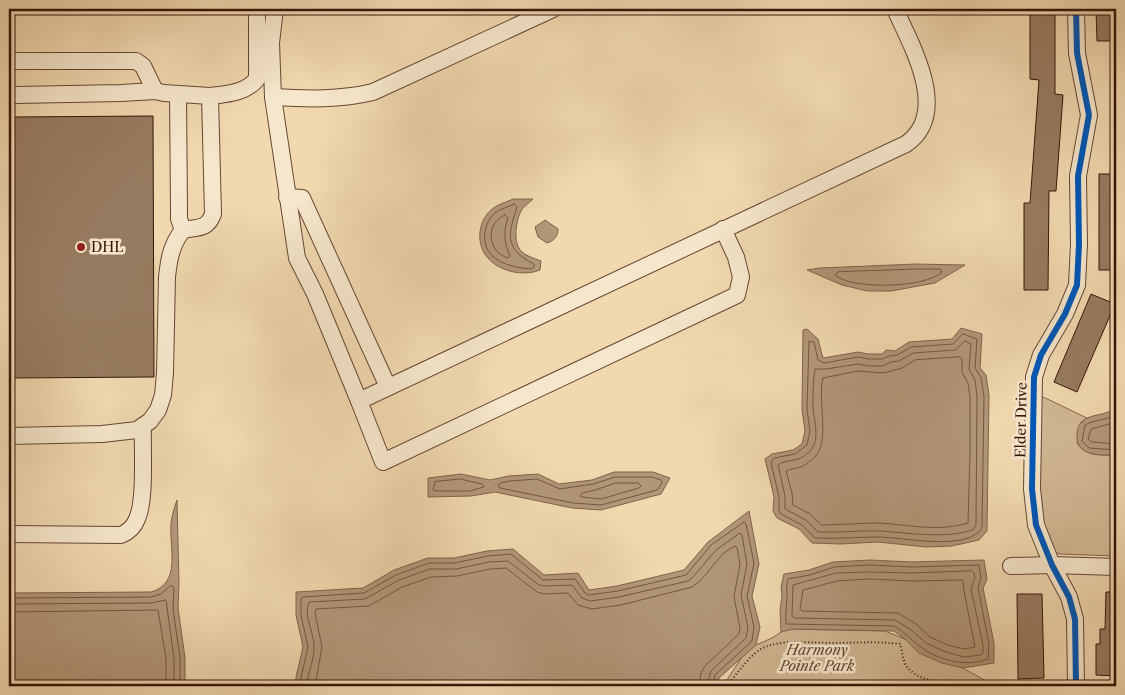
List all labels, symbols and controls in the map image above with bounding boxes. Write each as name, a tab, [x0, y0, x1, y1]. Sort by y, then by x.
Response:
place label: DHL	[91, 238, 123, 256]
marker: DHL	[75, 241, 87, 253]
street label: Elder Drive	[1011, 382, 1031, 458]
park label: Harmony Pointe Park	[779, 641, 855, 675]

